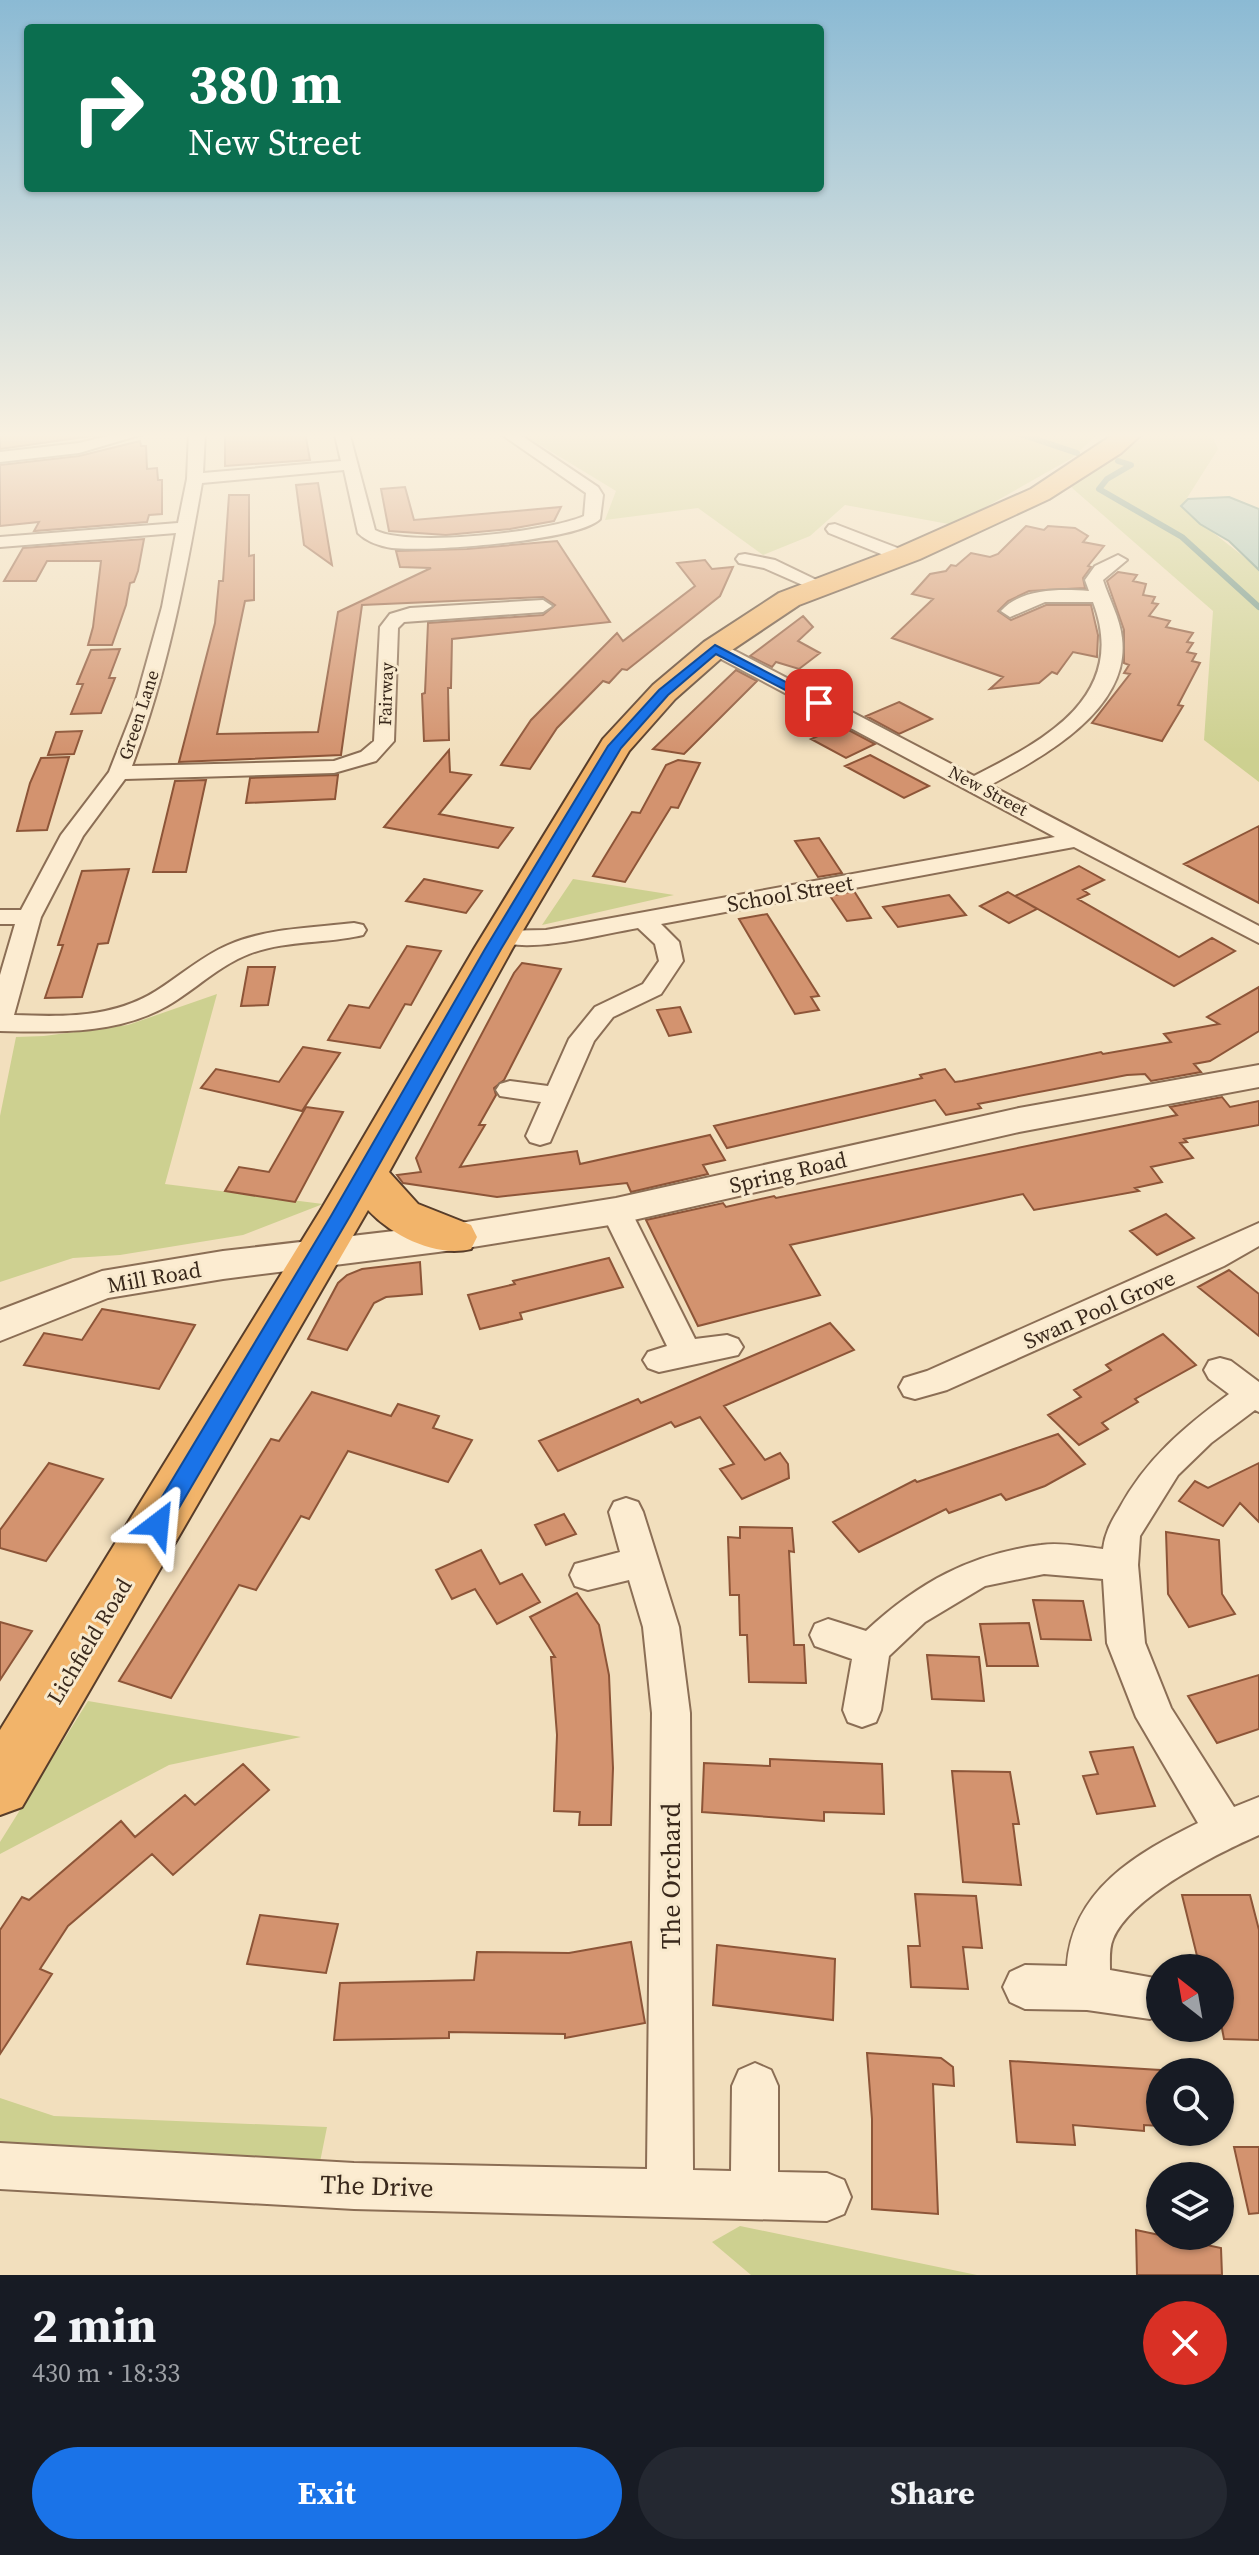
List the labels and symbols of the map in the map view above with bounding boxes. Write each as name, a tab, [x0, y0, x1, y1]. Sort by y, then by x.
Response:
street label: Fairway	[372, 661, 399, 726]
street label: Green Lane	[112, 667, 165, 763]
pin	[785, 669, 853, 737]
street label: New Street	[944, 759, 1032, 822]
street label: School Street	[725, 867, 856, 919]
street label: Spring Road	[726, 1144, 850, 1200]
street label: Mill Road	[105, 1254, 204, 1300]
street label: Swan Pool Grove	[1018, 1262, 1180, 1356]
position arrow	[116, 1482, 200, 1566]
street label: Lichfield Road	[40, 1572, 139, 1709]
street label: The Orchard	[653, 1803, 689, 1949]
north arrow	[1146, 1954, 1234, 2042]
street label: The Drive	[320, 2166, 434, 2206]

